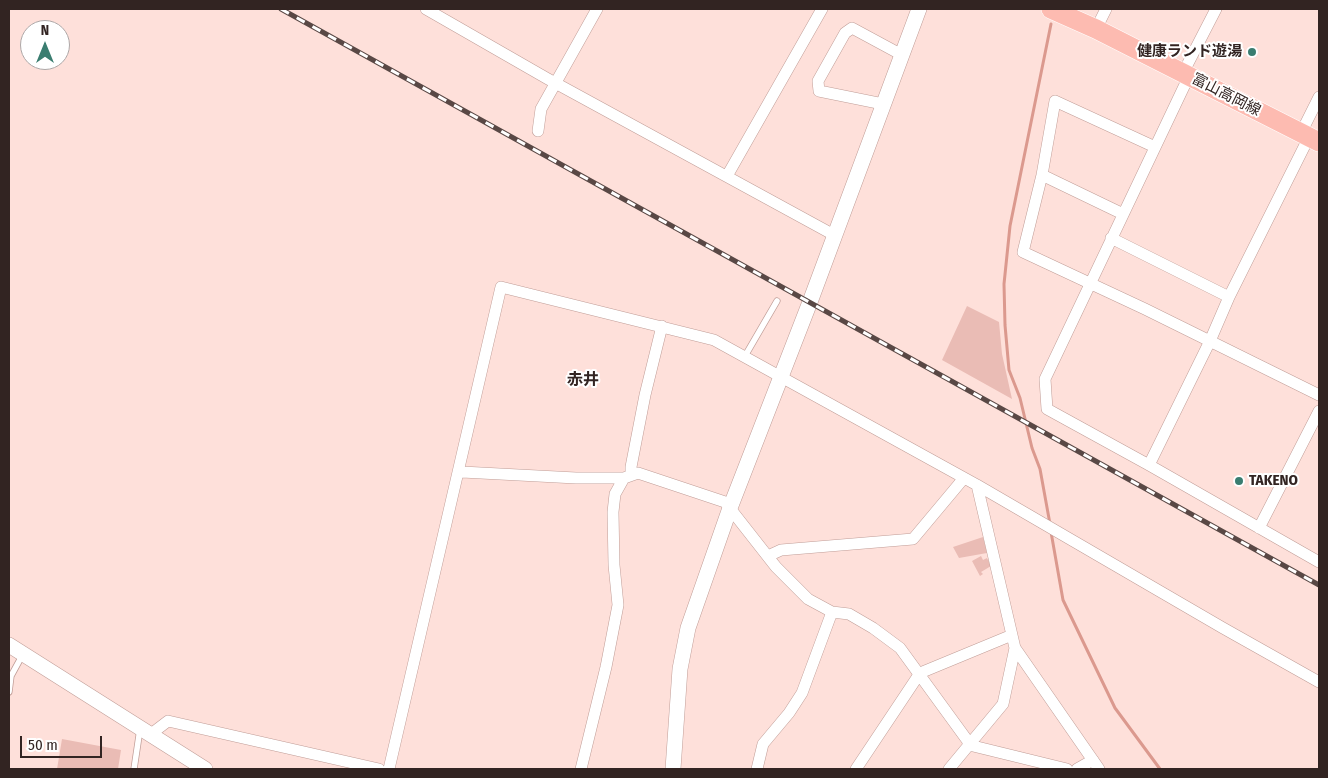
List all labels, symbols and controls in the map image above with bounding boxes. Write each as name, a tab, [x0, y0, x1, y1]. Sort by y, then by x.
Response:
north arrow	[20, 20, 70, 70]
text: N	[41, 22, 49, 39]
place label: 健康ランド遊湯	[1137, 43, 1242, 61]
marker: 健康ランド遊湯	[1246, 46, 1258, 58]
street label: 富山高岡線	[1189, 70, 1263, 120]
district label: 赤井	[567, 371, 599, 391]
place label: TAKENO	[1249, 472, 1298, 490]
marker: TAKENO	[1233, 475, 1245, 487]
scale bar	[22, 726, 105, 758]
text: 50 m	[28, 736, 58, 754]

